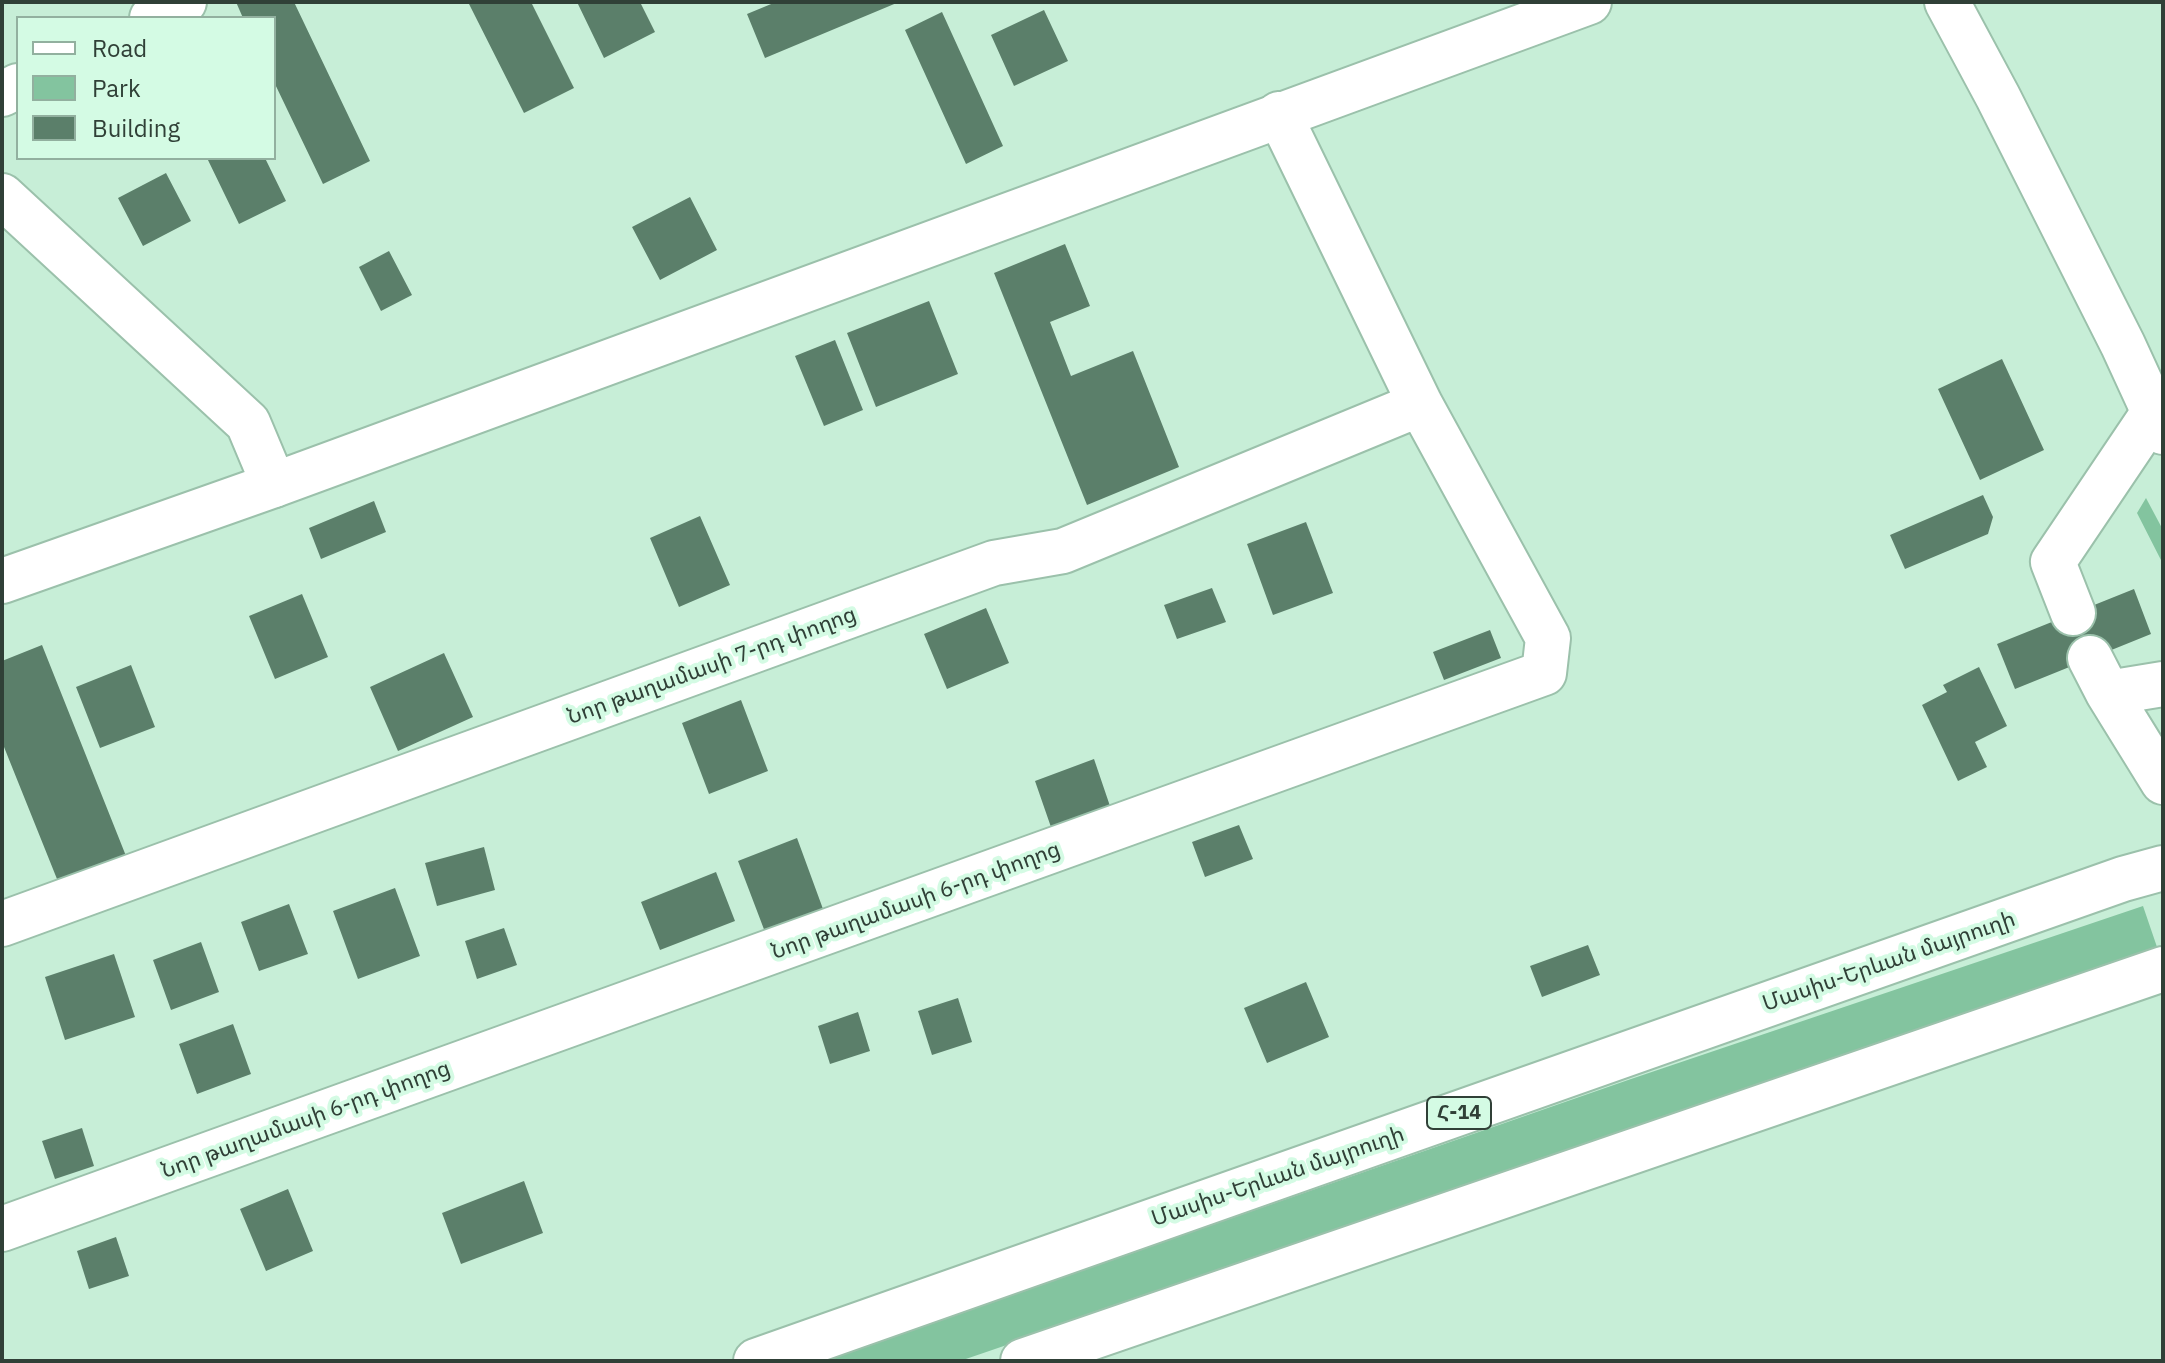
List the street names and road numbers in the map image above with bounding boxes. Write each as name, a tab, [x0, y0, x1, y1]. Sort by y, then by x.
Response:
street label: Նոր թաղամասի 7-րդ փողոց	[564, 601, 860, 731]
street label: Նոր թաղամասի 6-րդ փողոց	[768, 836, 1064, 966]
street label: Մասիս-Երևան մայրուղի	[1759, 906, 2019, 1018]
street label: Նոր թաղամասի 6-րդ փողոց	[158, 1055, 454, 1185]
road number: Հ-14	[1427, 1097, 1491, 1129]
street label: Մասիս-Երևան մայրուղի	[1148, 1121, 1408, 1233]

